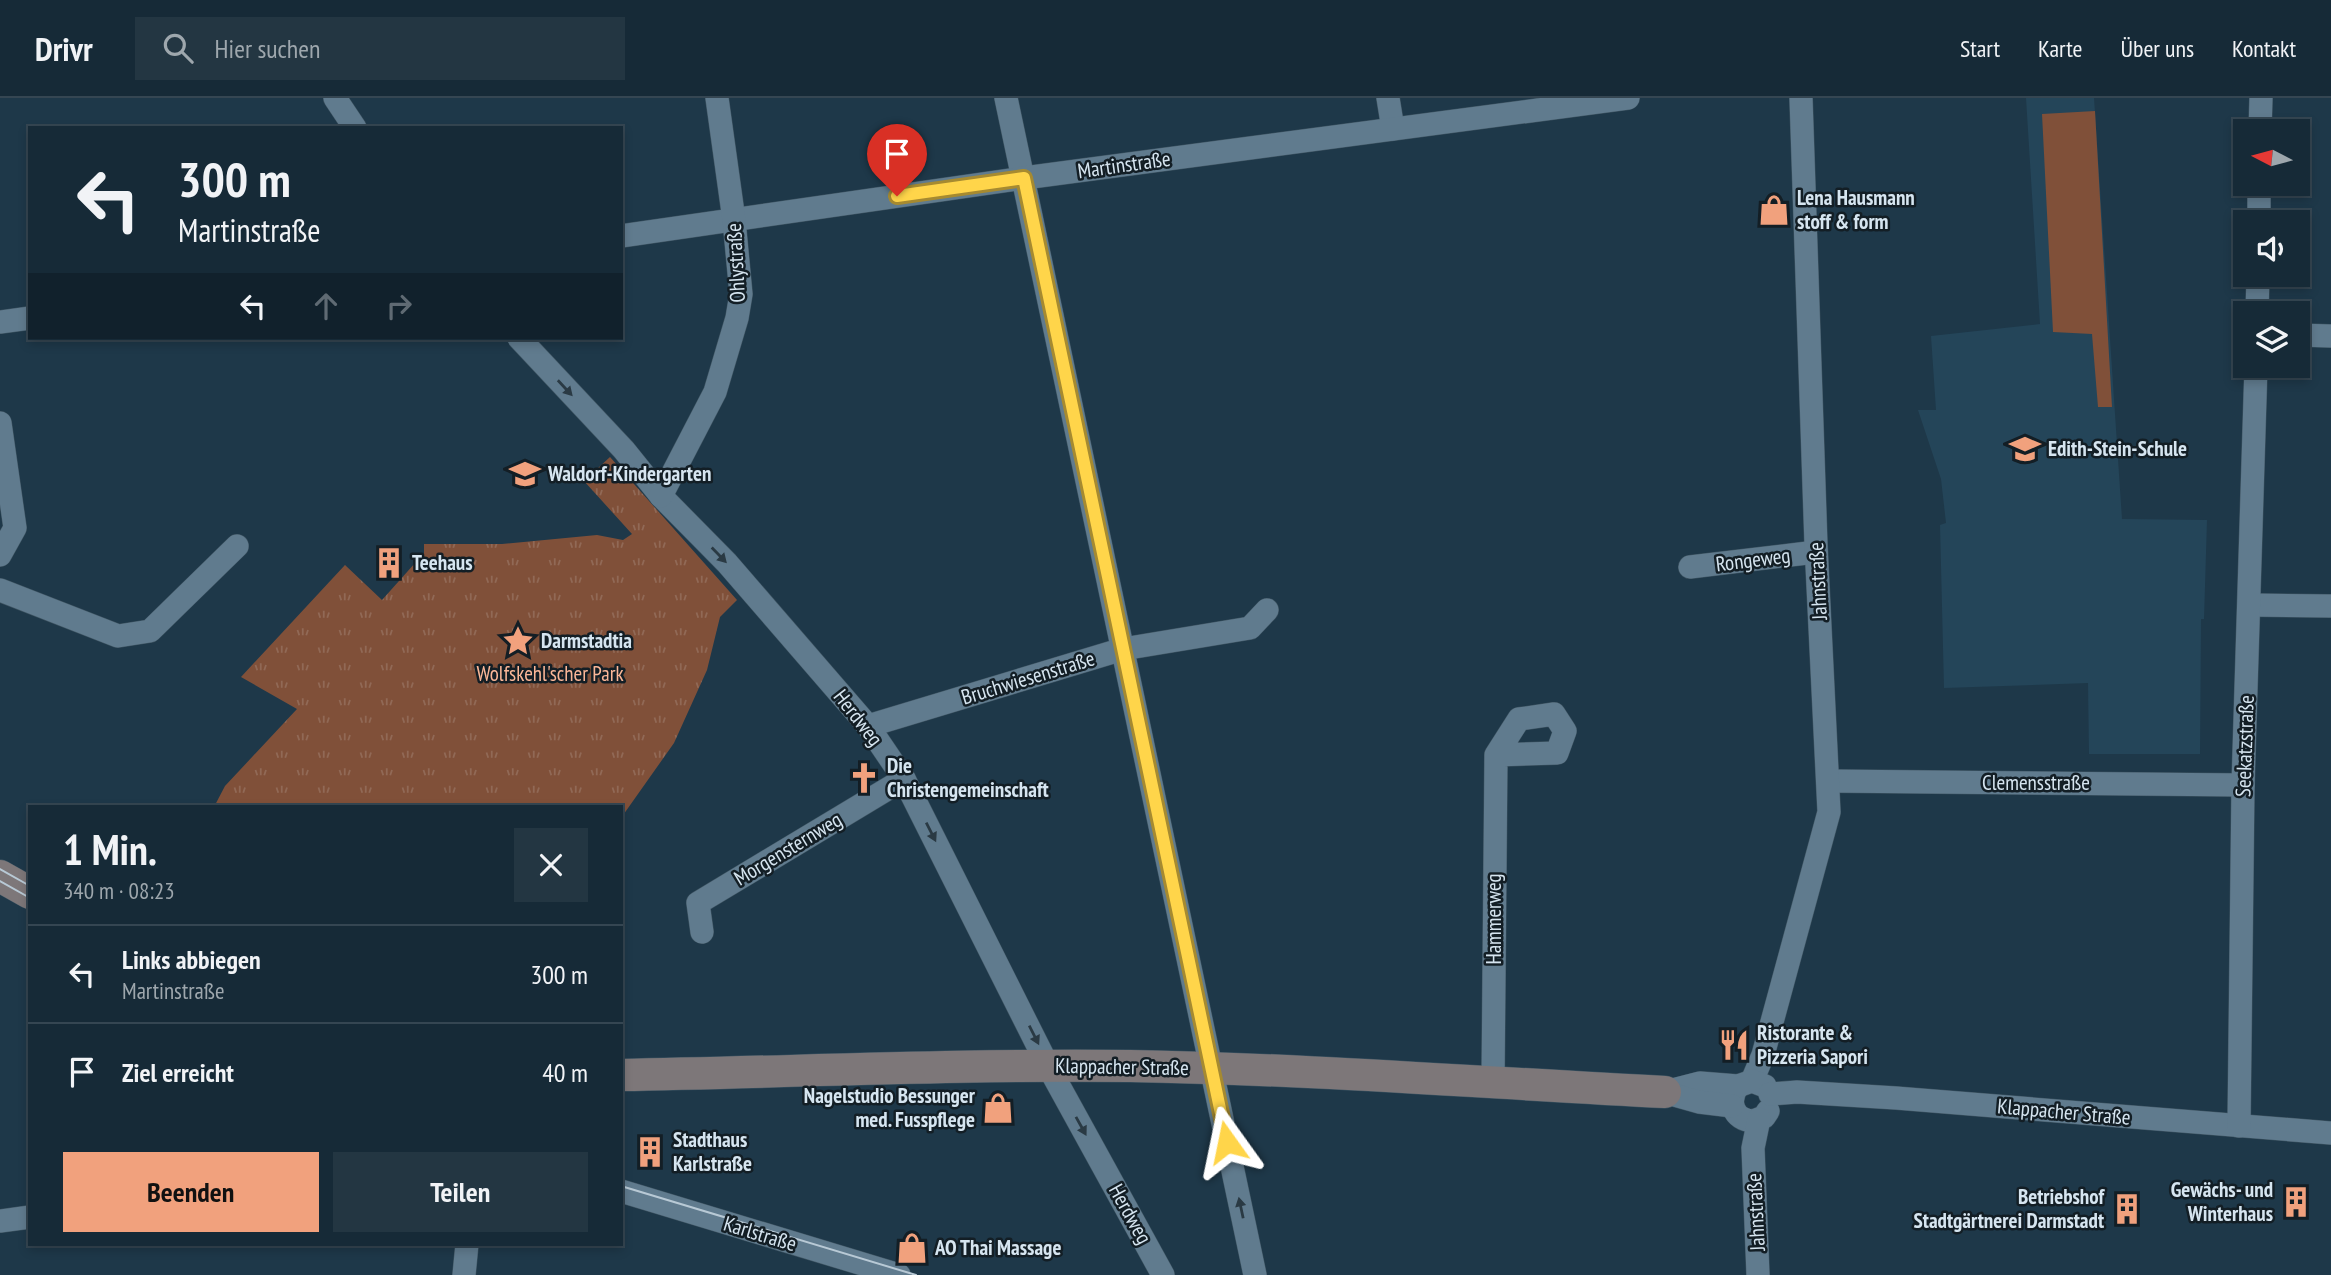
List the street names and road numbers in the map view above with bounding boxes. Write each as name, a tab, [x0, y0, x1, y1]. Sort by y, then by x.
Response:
street label: Martinstraße	[1076, 145, 1172, 184]
street label: Ohlystraße	[720, 223, 751, 303]
street label: Jahnstraße	[1802, 541, 1833, 622]
street label: Rongeweg	[1714, 542, 1792, 577]
street label: Bruchwiesenstraße	[958, 644, 1098, 711]
street label: Herdweg	[828, 684, 889, 751]
street label: Seekatzstraße	[2229, 695, 2260, 797]
street label: Clemensstraße	[1982, 769, 2090, 796]
street label: Morgensternweg	[729, 806, 847, 891]
street label: Hammerweg	[1480, 873, 1507, 965]
street label: Klappacher Straße	[1055, 1052, 1189, 1081]
street label: Klappacher Straße	[1996, 1092, 2132, 1131]
street label: Jahnstraße	[1740, 1172, 1771, 1253]
street label: Herdweg	[1103, 1179, 1158, 1249]
street label: Karlstraße	[720, 1210, 800, 1257]

